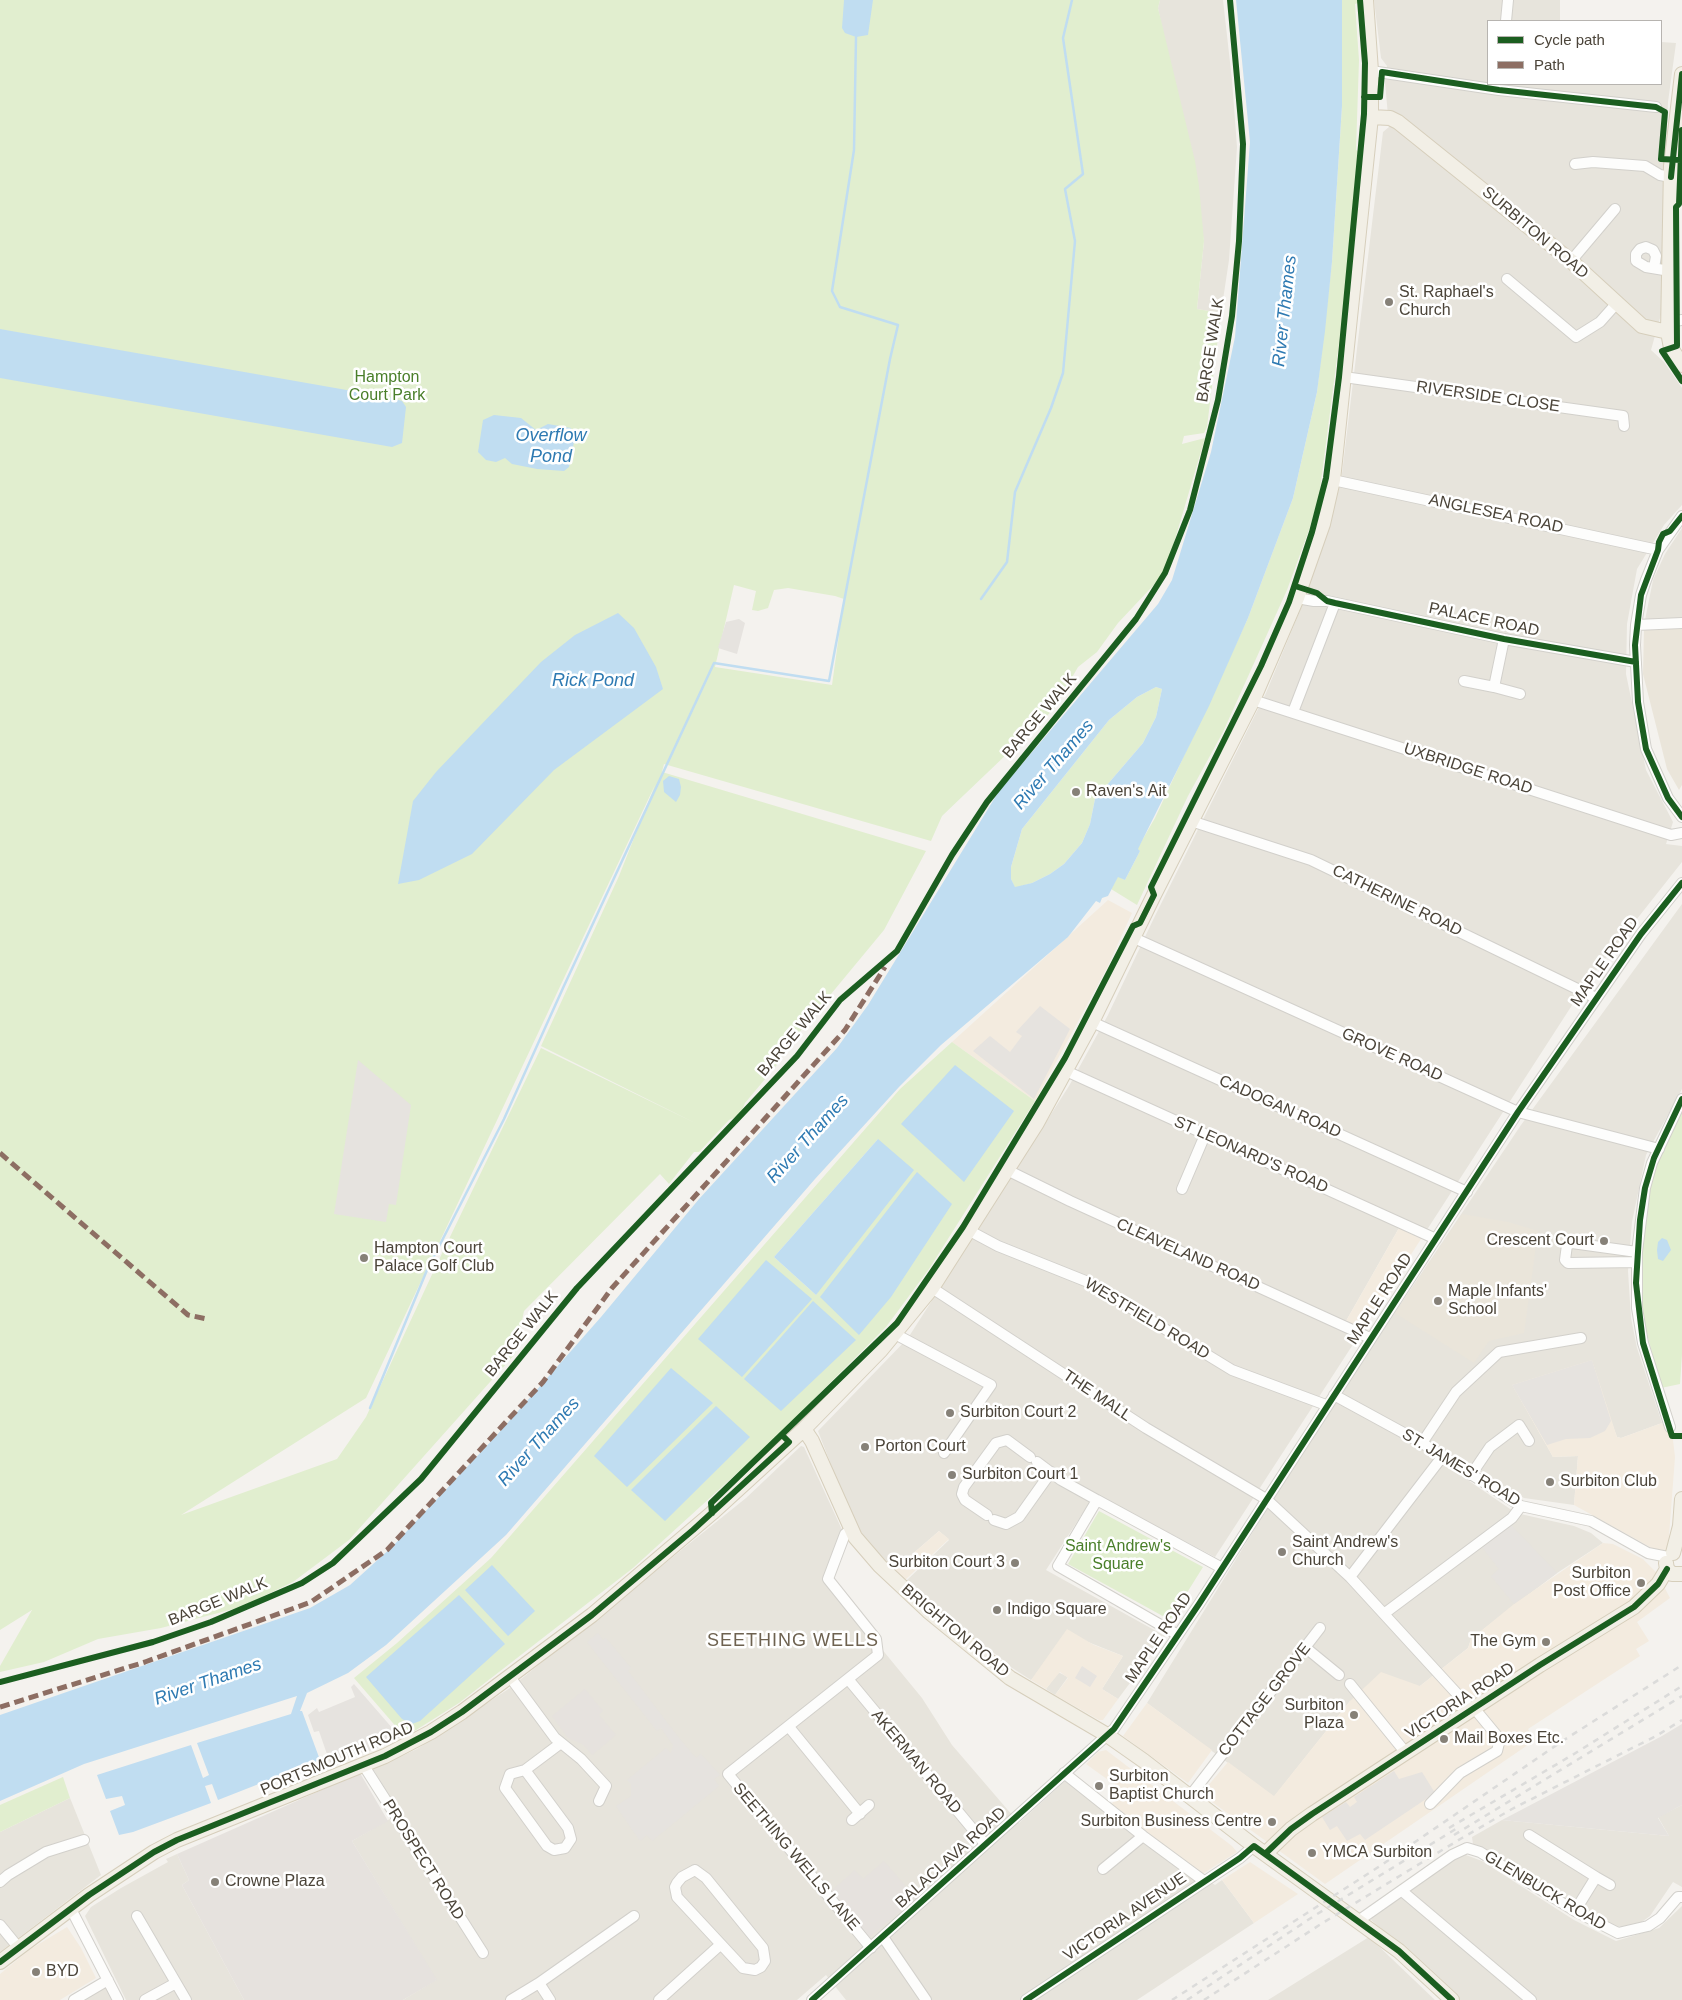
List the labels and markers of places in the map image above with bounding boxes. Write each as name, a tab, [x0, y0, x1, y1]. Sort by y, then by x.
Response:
place label: St. Raphael's Church	[1399, 283, 1494, 321]
marker: St. Raphael's Church	[1383, 296, 1395, 308]
place label: Raven's Ait	[1086, 782, 1166, 802]
marker: Raven's Ait	[1070, 786, 1082, 798]
place label: Crescent Court	[1486, 1231, 1594, 1251]
marker: Crescent Court	[1598, 1235, 1610, 1247]
place label: Hampton Court Palace Golf Club	[374, 1239, 494, 1277]
marker: Hampton Court Palace Golf Club	[358, 1252, 370, 1264]
place label: Maple Infants' School	[1448, 1282, 1547, 1320]
marker: Maple Infants' School	[1432, 1295, 1444, 1307]
place label: Surbiton Court 2	[960, 1403, 1077, 1423]
marker: Surbiton Court 2	[944, 1407, 956, 1419]
place label: Porton Court	[875, 1437, 966, 1457]
marker: Porton Court	[859, 1441, 871, 1453]
place label: Surbiton Court 1	[962, 1465, 1079, 1485]
marker: Surbiton Court 1	[946, 1469, 958, 1481]
place label: Surbiton Club	[1560, 1472, 1657, 1492]
marker: Surbiton Club	[1544, 1476, 1556, 1488]
place label: Saint Andrew's Church	[1292, 1533, 1398, 1571]
marker: Saint Andrew's Church	[1276, 1546, 1288, 1558]
place label: Surbiton Court 3	[888, 1553, 1005, 1573]
marker: Surbiton Court 3	[1009, 1557, 1021, 1569]
place label: Surbiton Post Office	[1553, 1564, 1631, 1602]
marker: Surbiton Post Office	[1635, 1577, 1647, 1589]
place label: Indigo Square	[1007, 1600, 1107, 1620]
marker: Indigo Square	[991, 1604, 1003, 1616]
place label: The Gym	[1470, 1632, 1536, 1652]
marker: The Gym	[1540, 1636, 1552, 1648]
place label: Surbiton Plaza	[1284, 1696, 1344, 1734]
marker: Surbiton Plaza	[1348, 1709, 1360, 1721]
place label: Mail Boxes Etc.	[1454, 1729, 1564, 1749]
marker: Mail Boxes Etc.	[1438, 1733, 1450, 1745]
place label: Surbiton Baptist Church	[1109, 1767, 1214, 1805]
marker: Surbiton Baptist Church	[1093, 1780, 1105, 1792]
place label: Surbiton Business Centre	[1081, 1812, 1262, 1832]
marker: Surbiton Business Centre	[1266, 1816, 1278, 1828]
place label: YMCA Surbiton	[1322, 1843, 1432, 1863]
marker: YMCA Surbiton	[1306, 1847, 1318, 1859]
place label: Crowne Plaza	[225, 1872, 325, 1892]
marker: Crowne Plaza	[209, 1876, 221, 1888]
place label: BYD	[46, 1962, 79, 1982]
marker: BYD	[30, 1966, 42, 1978]

